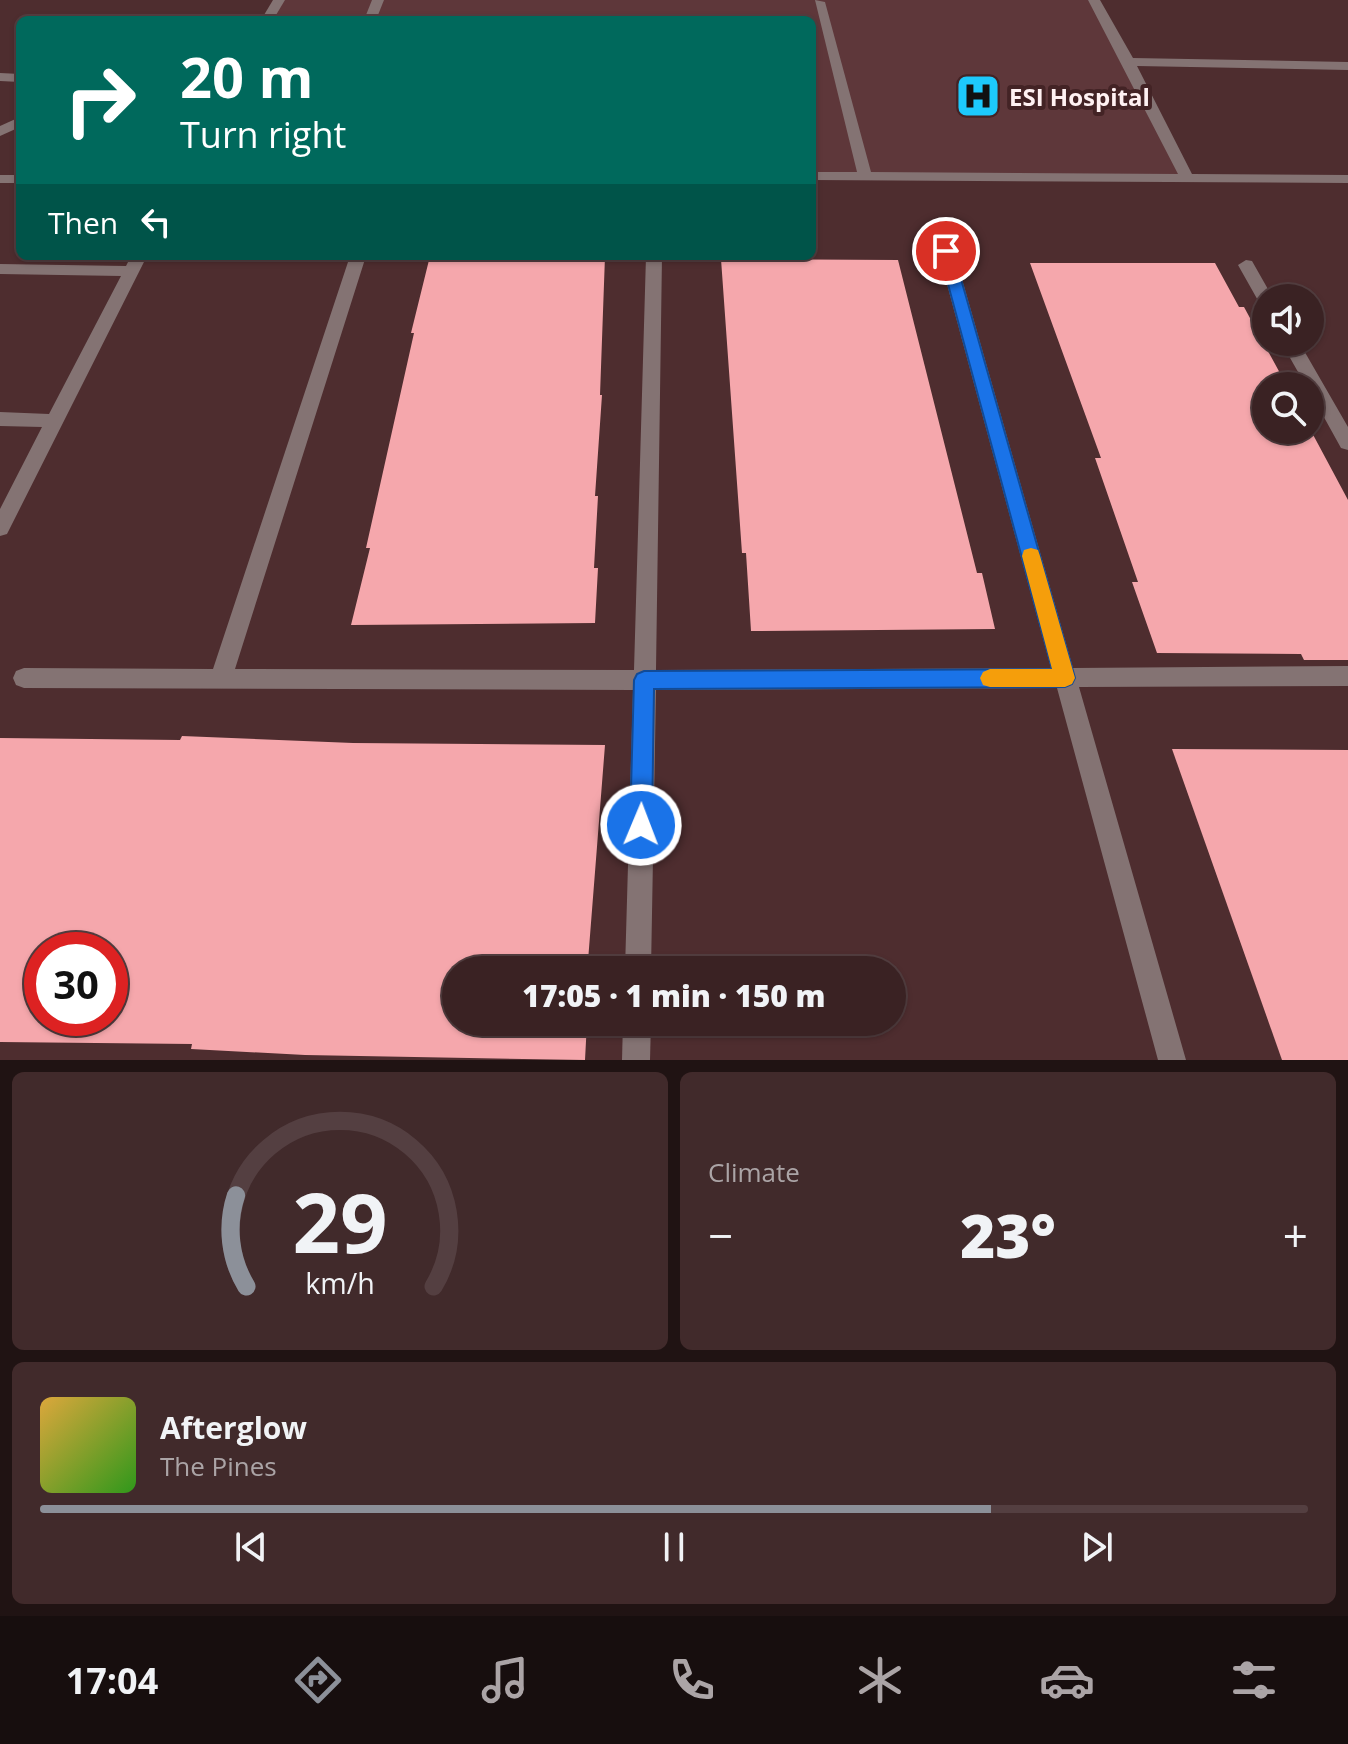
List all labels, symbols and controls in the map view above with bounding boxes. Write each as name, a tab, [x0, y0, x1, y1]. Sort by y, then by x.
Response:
text: 20 m	[180, 38, 314, 114]
icon: right	[48, 48, 152, 152]
hospital icon: ESI Hospital	[954, 72, 1002, 120]
place label: ESI Hospital	[1009, 80, 1150, 113]
text: Turn right	[180, 110, 346, 159]
icon: left	[134, 200, 178, 244]
text: Then	[48, 202, 118, 243]
pin	[912, 217, 980, 285]
icon: arrive	[924, 229, 968, 273]
map controls	[1252, 284, 1324, 444]
button: sound	[1252, 284, 1324, 356]
button: search	[1252, 372, 1324, 444]
position arrow	[599, 783, 683, 867]
speed limit sign: 30	[24, 932, 128, 1036]
text: 17:05 · 1 min · 150 m	[522, 975, 826, 1016]
text: Climate	[708, 1154, 800, 1190]
text: 29	[292, 1164, 388, 1277]
text: 23°	[960, 1194, 1056, 1276]
text: −	[708, 1205, 733, 1265]
text: +	[1283, 1205, 1308, 1265]
text: km/h	[305, 1263, 375, 1302]
text: Afterglow	[160, 1407, 307, 1448]
text: The Pines	[160, 1448, 277, 1484]
icon: previous	[229, 1525, 273, 1569]
icon: pause	[652, 1525, 696, 1569]
icon: next	[1075, 1525, 1119, 1569]
icon: directions	[290, 1652, 346, 1708]
icon: music	[477, 1652, 533, 1708]
icon: phone	[664, 1652, 720, 1708]
icon: climate	[852, 1652, 908, 1708]
icon: car	[1039, 1652, 1095, 1708]
icon: filters	[1226, 1652, 1282, 1708]
text: 17:04	[66, 1656, 158, 1705]

